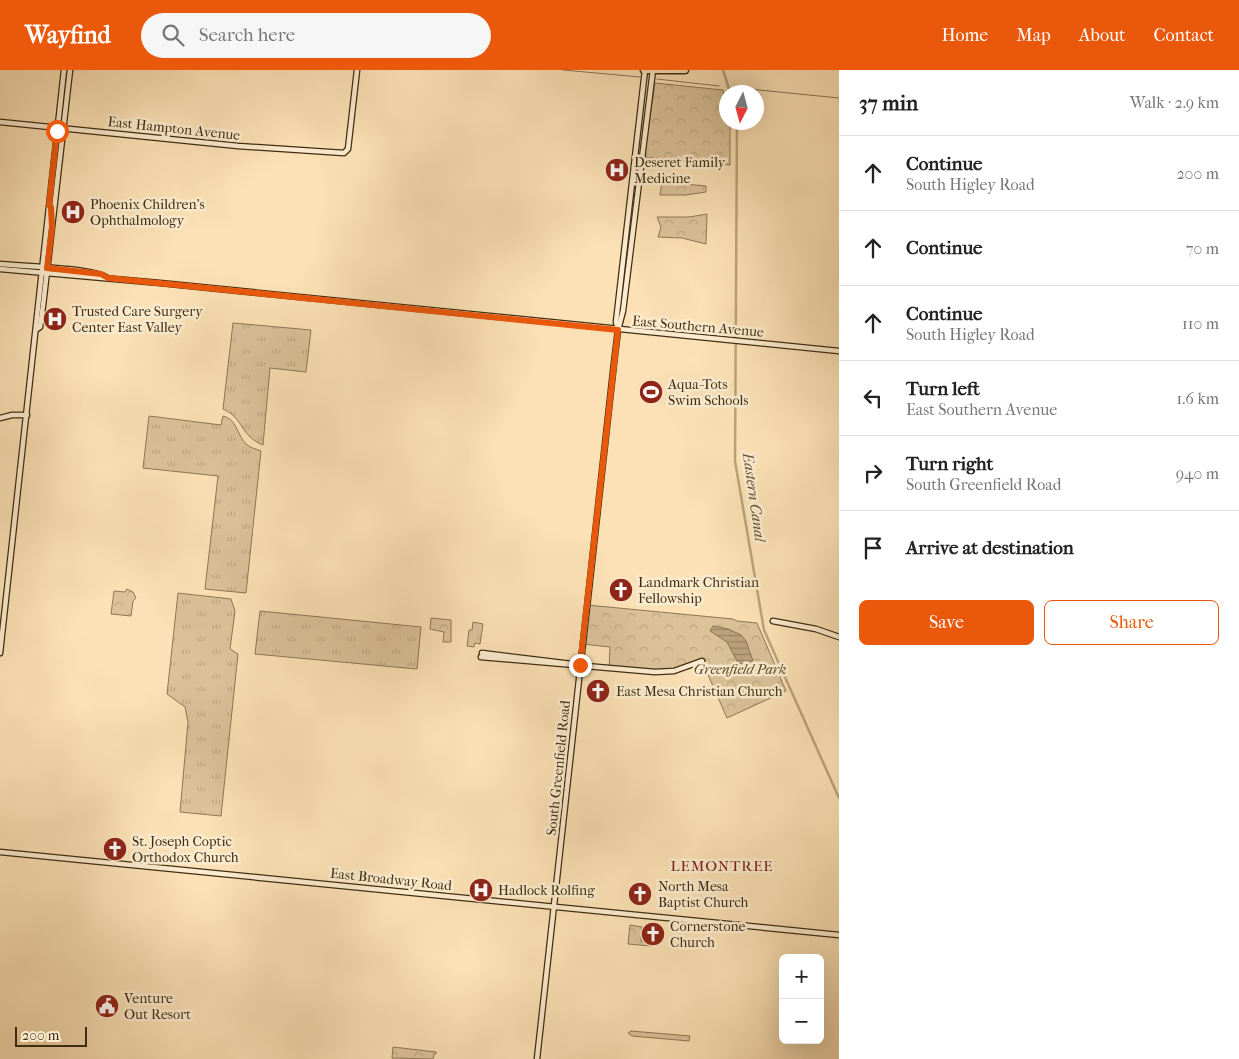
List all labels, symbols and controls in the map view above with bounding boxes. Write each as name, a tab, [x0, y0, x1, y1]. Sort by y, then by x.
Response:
search box	[141, 13, 491, 58]
text: Wayfind	[25, 21, 111, 49]
icon: search	[159, 21, 187, 49]
text: Search here	[199, 24, 295, 46]
text: Home	[941, 25, 988, 46]
text: Map	[1016, 25, 1051, 46]
text: About	[1079, 25, 1125, 46]
text: Contact	[1153, 25, 1214, 46]
north arrow	[719, 85, 764, 130]
text: 37 min	[859, 91, 918, 115]
text: Walk · 2.9 km	[1130, 93, 1219, 112]
street label: East Hampton Avenue	[107, 113, 241, 144]
route start	[46, 120, 69, 143]
text: Continue	[906, 153, 982, 175]
place label: Deseret Family Medicine	[634, 154, 726, 187]
hospital icon: Deseret Family Medicine	[604, 157, 630, 183]
icon: ahead	[859, 159, 887, 187]
text: 200 m	[1176, 164, 1219, 183]
text: South Higley Road	[906, 175, 1035, 194]
place label: Phoenix Children's Ophthalmology	[90, 196, 205, 229]
hospital icon: Phoenix Children's Ophthalmology	[60, 199, 86, 225]
icon: ahead	[859, 234, 887, 262]
text: Continue	[906, 237, 982, 259]
text: 70 m	[1186, 239, 1219, 258]
place label: Trusted Care Surgery Center East Valley	[72, 303, 203, 336]
text: Continue	[906, 303, 982, 325]
hospital icon: Trusted Care Surgery Center East Valley	[42, 306, 68, 332]
icon: ahead	[859, 309, 887, 337]
street label: East Southern Avenue	[631, 312, 765, 341]
text: 110 m	[1182, 314, 1219, 333]
text: South Higley Road	[906, 325, 1035, 344]
place label: Aqua-Tots Swim Schools	[667, 376, 748, 409]
text: Turn left	[906, 378, 980, 400]
sports icon: Aqua-Tots Swim Schools	[638, 379, 664, 405]
icon: left	[859, 384, 887, 412]
text: 1.6 km	[1177, 389, 1219, 408]
text: East Southern Avenue	[906, 400, 1057, 419]
water label: Eastern Canal	[739, 450, 769, 545]
text: Turn right	[906, 453, 993, 475]
icon: right	[859, 459, 887, 487]
text: 940 m	[1176, 464, 1219, 483]
text: South Greenfield Road	[906, 475, 1061, 494]
icon: arrive	[859, 534, 887, 562]
text: Arrive at destination	[906, 537, 1074, 559]
place label: Landmark Christian Fellowship	[638, 574, 759, 607]
church icon: Landmark Christian Fellowship	[608, 577, 634, 603]
button: Save	[859, 600, 1034, 645]
button: Share	[1044, 600, 1219, 645]
route end	[569, 654, 592, 677]
park label: Greenfield Park	[694, 661, 786, 678]
church icon: East Mesa Christian Church	[585, 678, 611, 704]
place label: East Mesa Christian Church	[616, 683, 783, 700]
street label: South Greenfield Road	[543, 699, 574, 837]
place label: St. Joseph Coptic Orthodox Church	[132, 833, 239, 866]
church icon: St. Joseph Coptic Orthodox Church	[102, 836, 128, 862]
district label: LEMONTREE	[670, 857, 774, 875]
street label: East Broadway Road	[329, 865, 453, 894]
hospital icon: Hadlock Rolfing	[468, 877, 494, 903]
place label: North Mesa Baptist Church	[658, 878, 749, 911]
church icon: North Mesa Baptist Church	[627, 881, 653, 907]
place label: Hadlock Rolfing	[498, 882, 595, 899]
place label: Cornerstone Church	[670, 918, 746, 951]
church icon: Cornerstone Church	[640, 921, 666, 947]
map controls	[779, 954, 824, 1044]
button: +	[779, 954, 824, 999]
place label: Venture Out Resort	[123, 990, 191, 1023]
public building icon: Venture Out Resort	[94, 993, 120, 1019]
button: −	[779, 999, 824, 1044]
scale bar	[15, 1024, 88, 1047]
text: 200 m	[22, 1027, 59, 1044]

